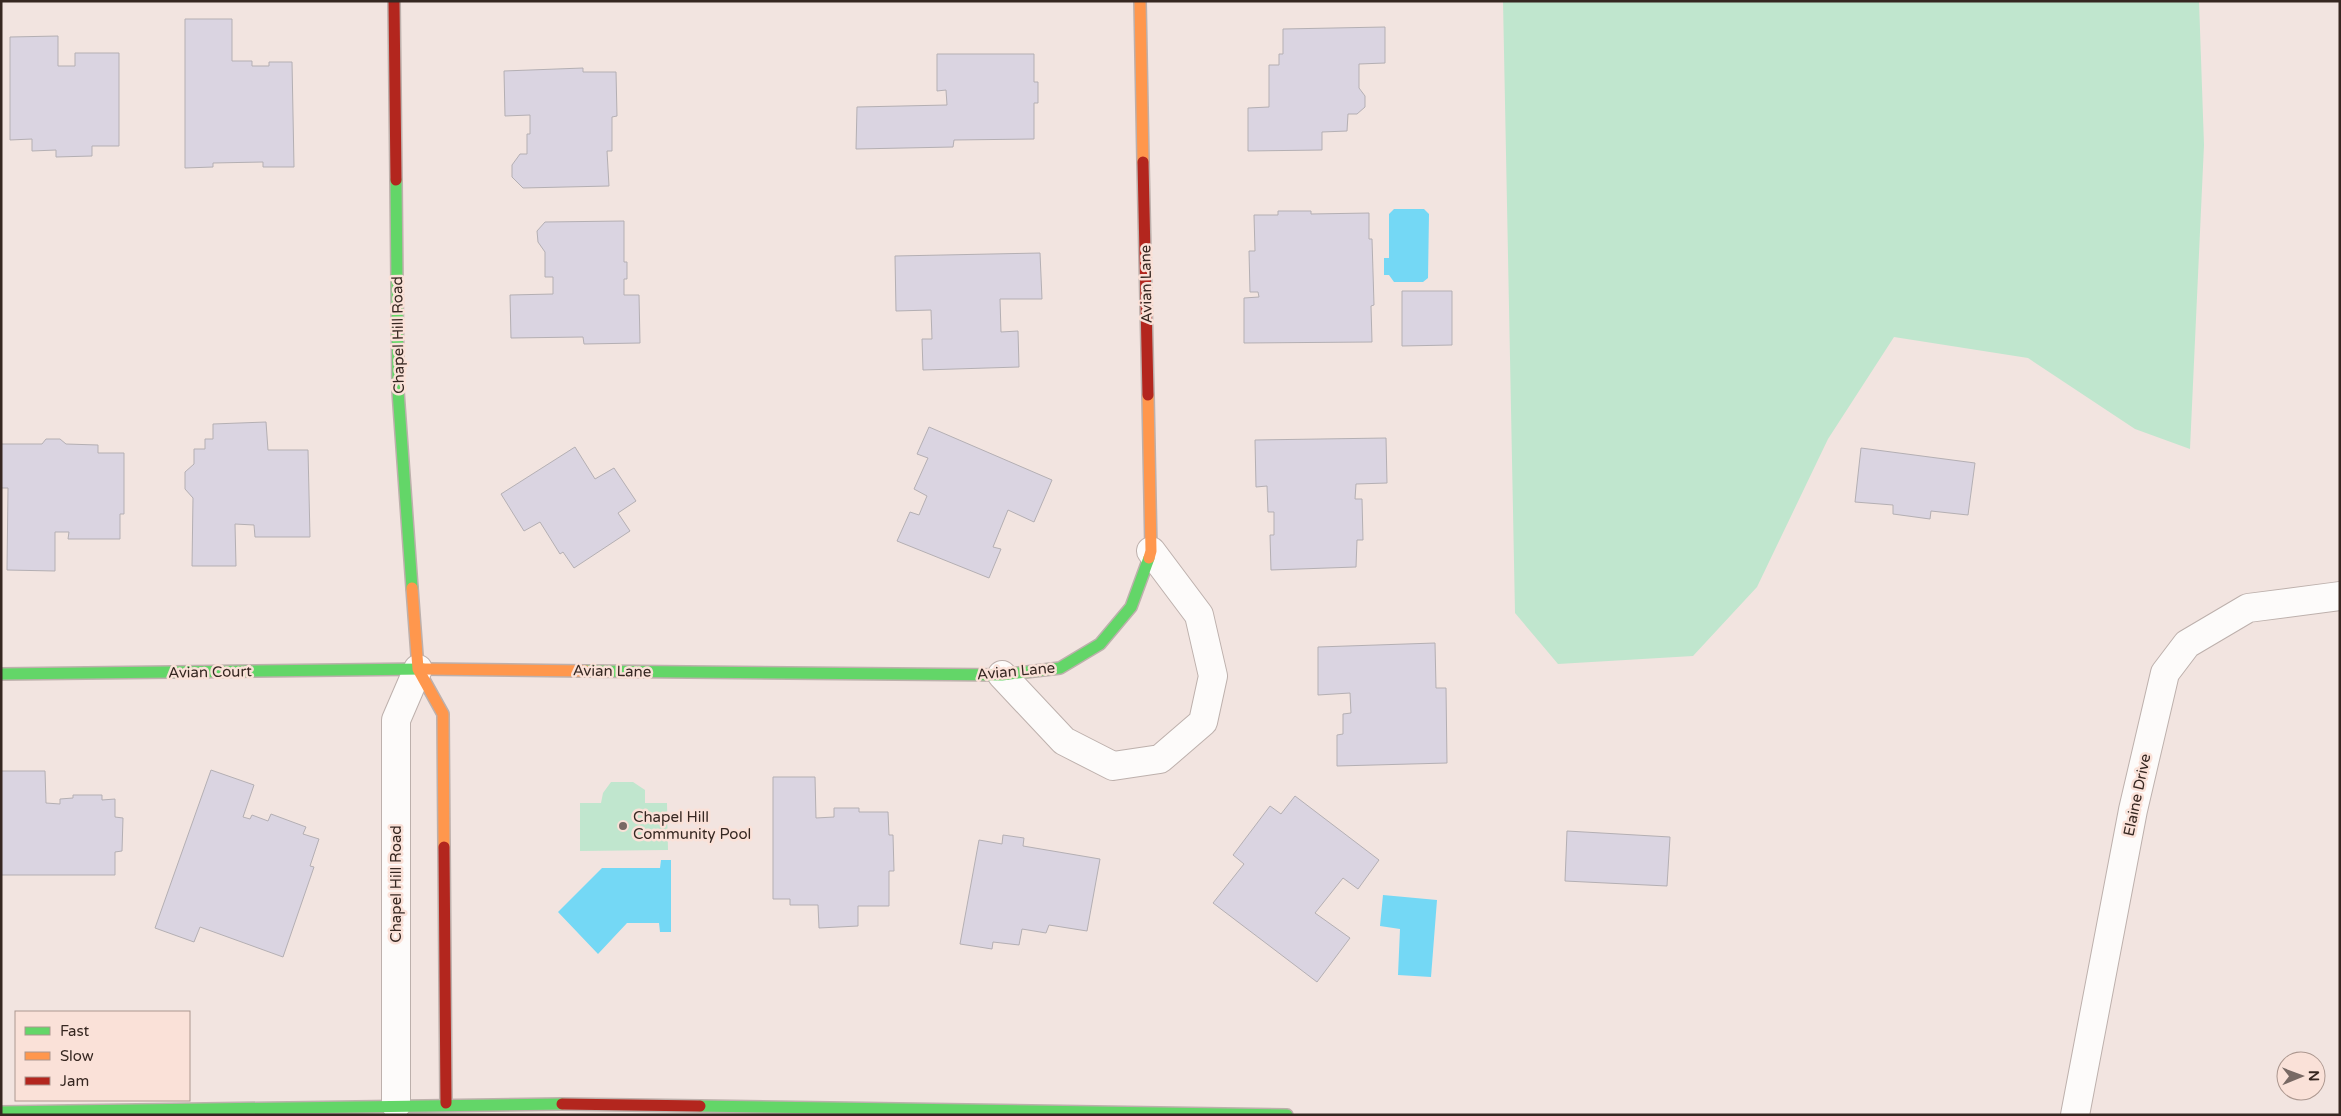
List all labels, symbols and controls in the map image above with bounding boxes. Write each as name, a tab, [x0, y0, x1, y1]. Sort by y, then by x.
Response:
street label: Avian Lane	[1136, 245, 1156, 323]
street label: Chapel Hill Road	[388, 276, 408, 394]
street label: Avian Lane	[976, 659, 1056, 683]
street label: Avian Lane	[573, 661, 651, 681]
street label: Avian Court	[168, 662, 252, 682]
street label: Elaine Drive	[2119, 752, 2155, 838]
place label: Chapel Hill Community Pool	[633, 808, 751, 843]
marker: Chapel Hill Community Pool	[617, 820, 629, 832]
street label: Chapel Hill Road	[387, 825, 405, 943]
legend	[15, 1011, 190, 1101]
text: Fast	[60, 1022, 90, 1040]
text: Slow	[60, 1047, 94, 1065]
north arrow	[2276, 1051, 2326, 1101]
text: N	[2305, 1070, 2322, 1082]
text: Jam	[60, 1072, 89, 1090]

